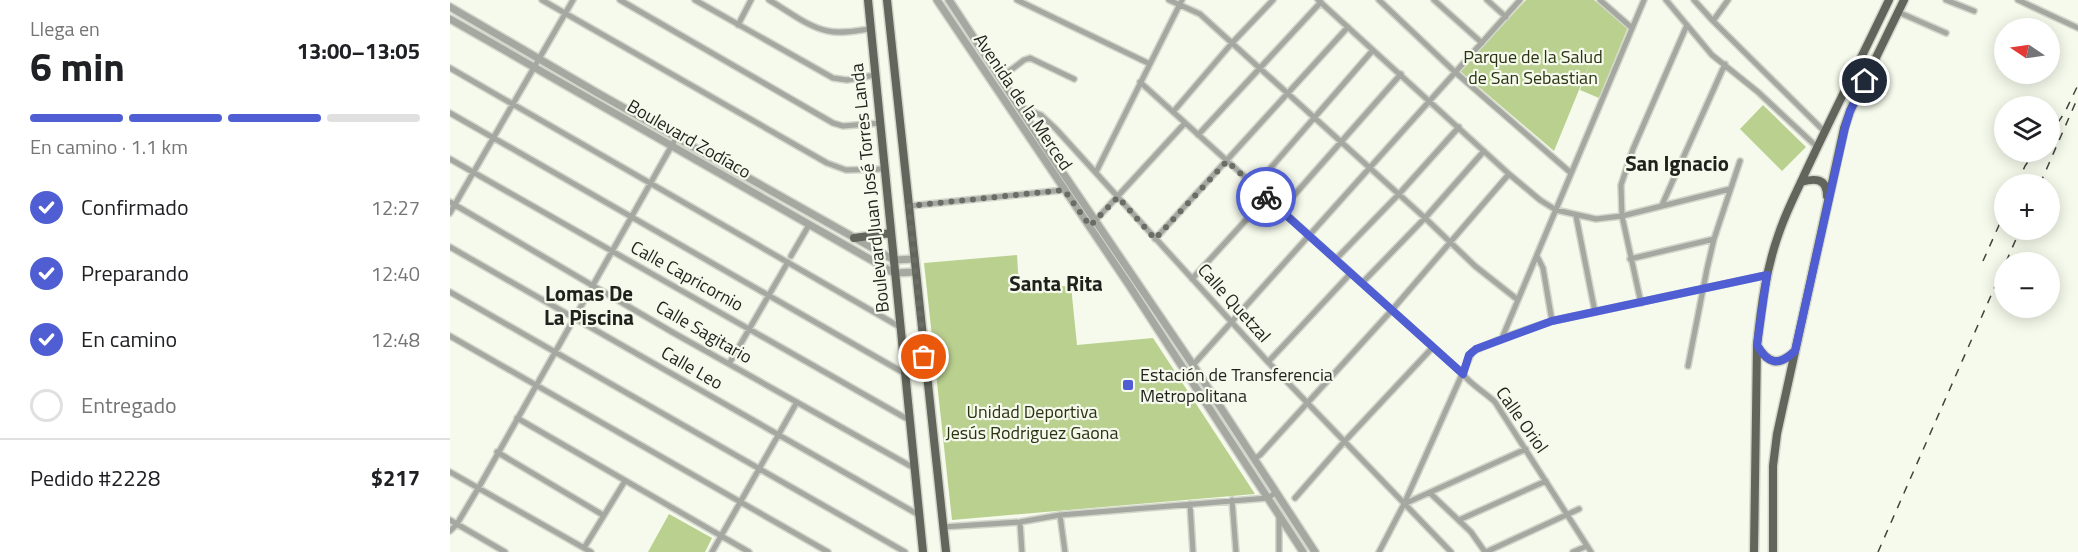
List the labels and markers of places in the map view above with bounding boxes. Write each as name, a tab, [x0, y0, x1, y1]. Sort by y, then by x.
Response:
pin	[1839, 55, 1890, 106]
pin	[898, 331, 949, 382]
place label: Estación de Transferencia Metropolitana	[1140, 361, 1333, 409]
marker: Estación de Transferencia Metropolitana	[1121, 378, 1135, 392]

